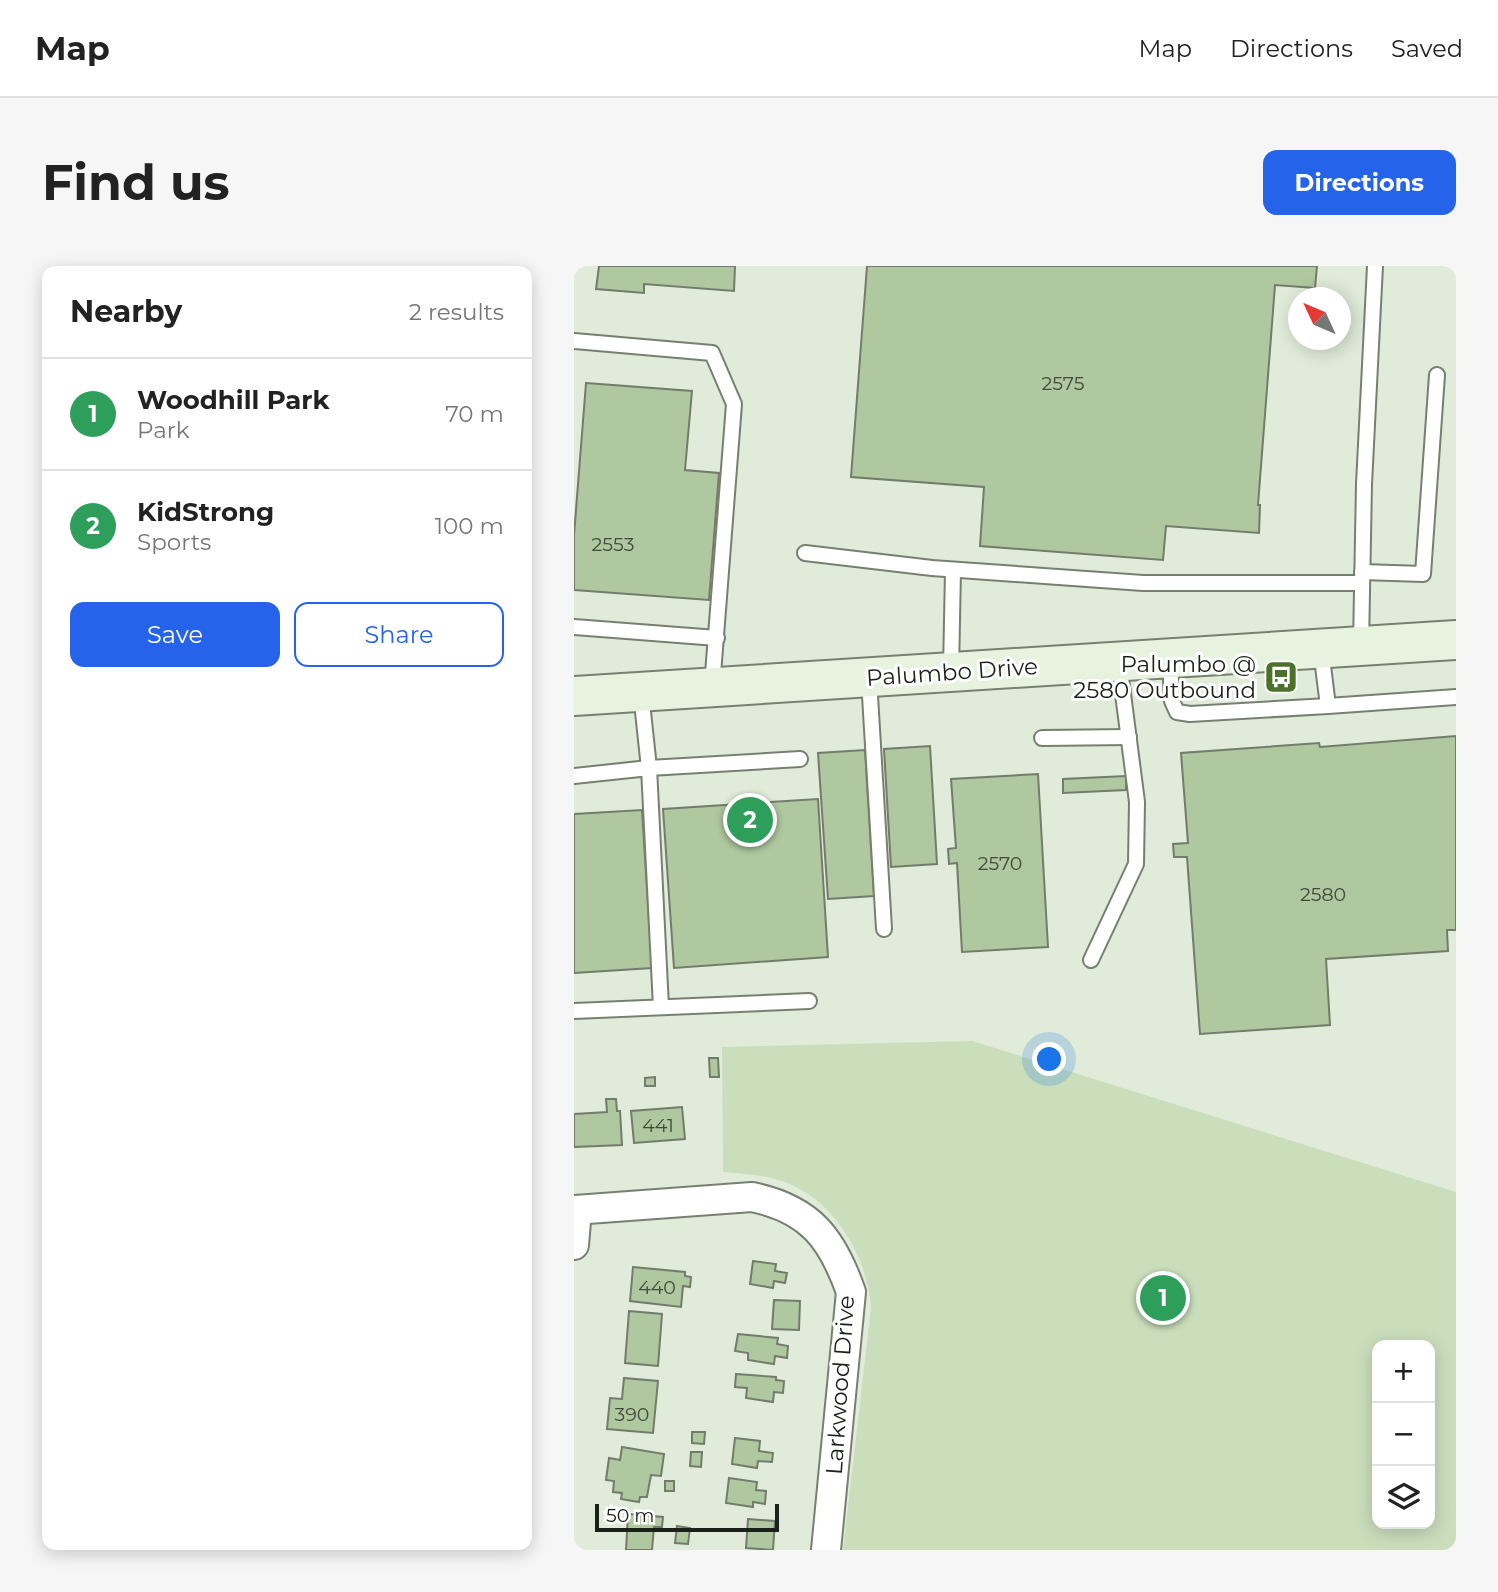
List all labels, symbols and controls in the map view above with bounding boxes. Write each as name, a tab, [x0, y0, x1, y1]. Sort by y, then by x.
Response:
text: Map	[35, 28, 110, 68]
text: Map	[1139, 34, 1192, 63]
text: Directions	[1230, 34, 1353, 63]
text: Saved	[1391, 34, 1463, 63]
button: Directions	[1263, 150, 1456, 215]
text: Find us	[42, 153, 230, 212]
north arrow	[1288, 287, 1351, 350]
text: Nearby	[70, 293, 182, 330]
text: 2 results	[409, 298, 504, 326]
house number: 2575	[1042, 372, 1085, 395]
text: Woodhill Park	[137, 384, 330, 416]
text: 1	[88, 400, 98, 428]
text: 70 m	[445, 400, 504, 428]
text: Park	[137, 416, 190, 444]
text: KidStrong	[137, 496, 274, 528]
text: 2	[86, 512, 100, 540]
text: 100 m	[435, 512, 504, 540]
text: Sports	[137, 528, 211, 556]
house number: 2553	[592, 533, 634, 556]
button: Save	[70, 602, 280, 667]
button: Share	[294, 602, 504, 667]
place label: Palumbo @ 2580 Outbound	[1073, 650, 1256, 704]
street label: Palumbo Drive	[865, 652, 1039, 692]
bus stop icon: Palumbo @ 2580 Outbound	[1262, 658, 1300, 696]
pin: 2	[727, 794, 773, 846]
house number: 2570	[978, 852, 1022, 875]
house number: 2580	[1300, 883, 1346, 906]
your location	[1032, 1042, 1066, 1076]
house number: 441	[642, 1114, 674, 1137]
pin: 1	[1140, 1272, 1186, 1324]
house number: 440	[638, 1276, 676, 1299]
street label: Larkwood Drive	[820, 1294, 860, 1476]
map controls	[1372, 1340, 1435, 1529]
button: +	[1372, 1340, 1435, 1403]
house number: 390	[615, 1403, 649, 1426]
button: −	[1372, 1403, 1435, 1466]
button: layers	[1372, 1466, 1435, 1529]
scale bar	[595, 1501, 779, 1533]
text: 50 m	[606, 1504, 654, 1527]

